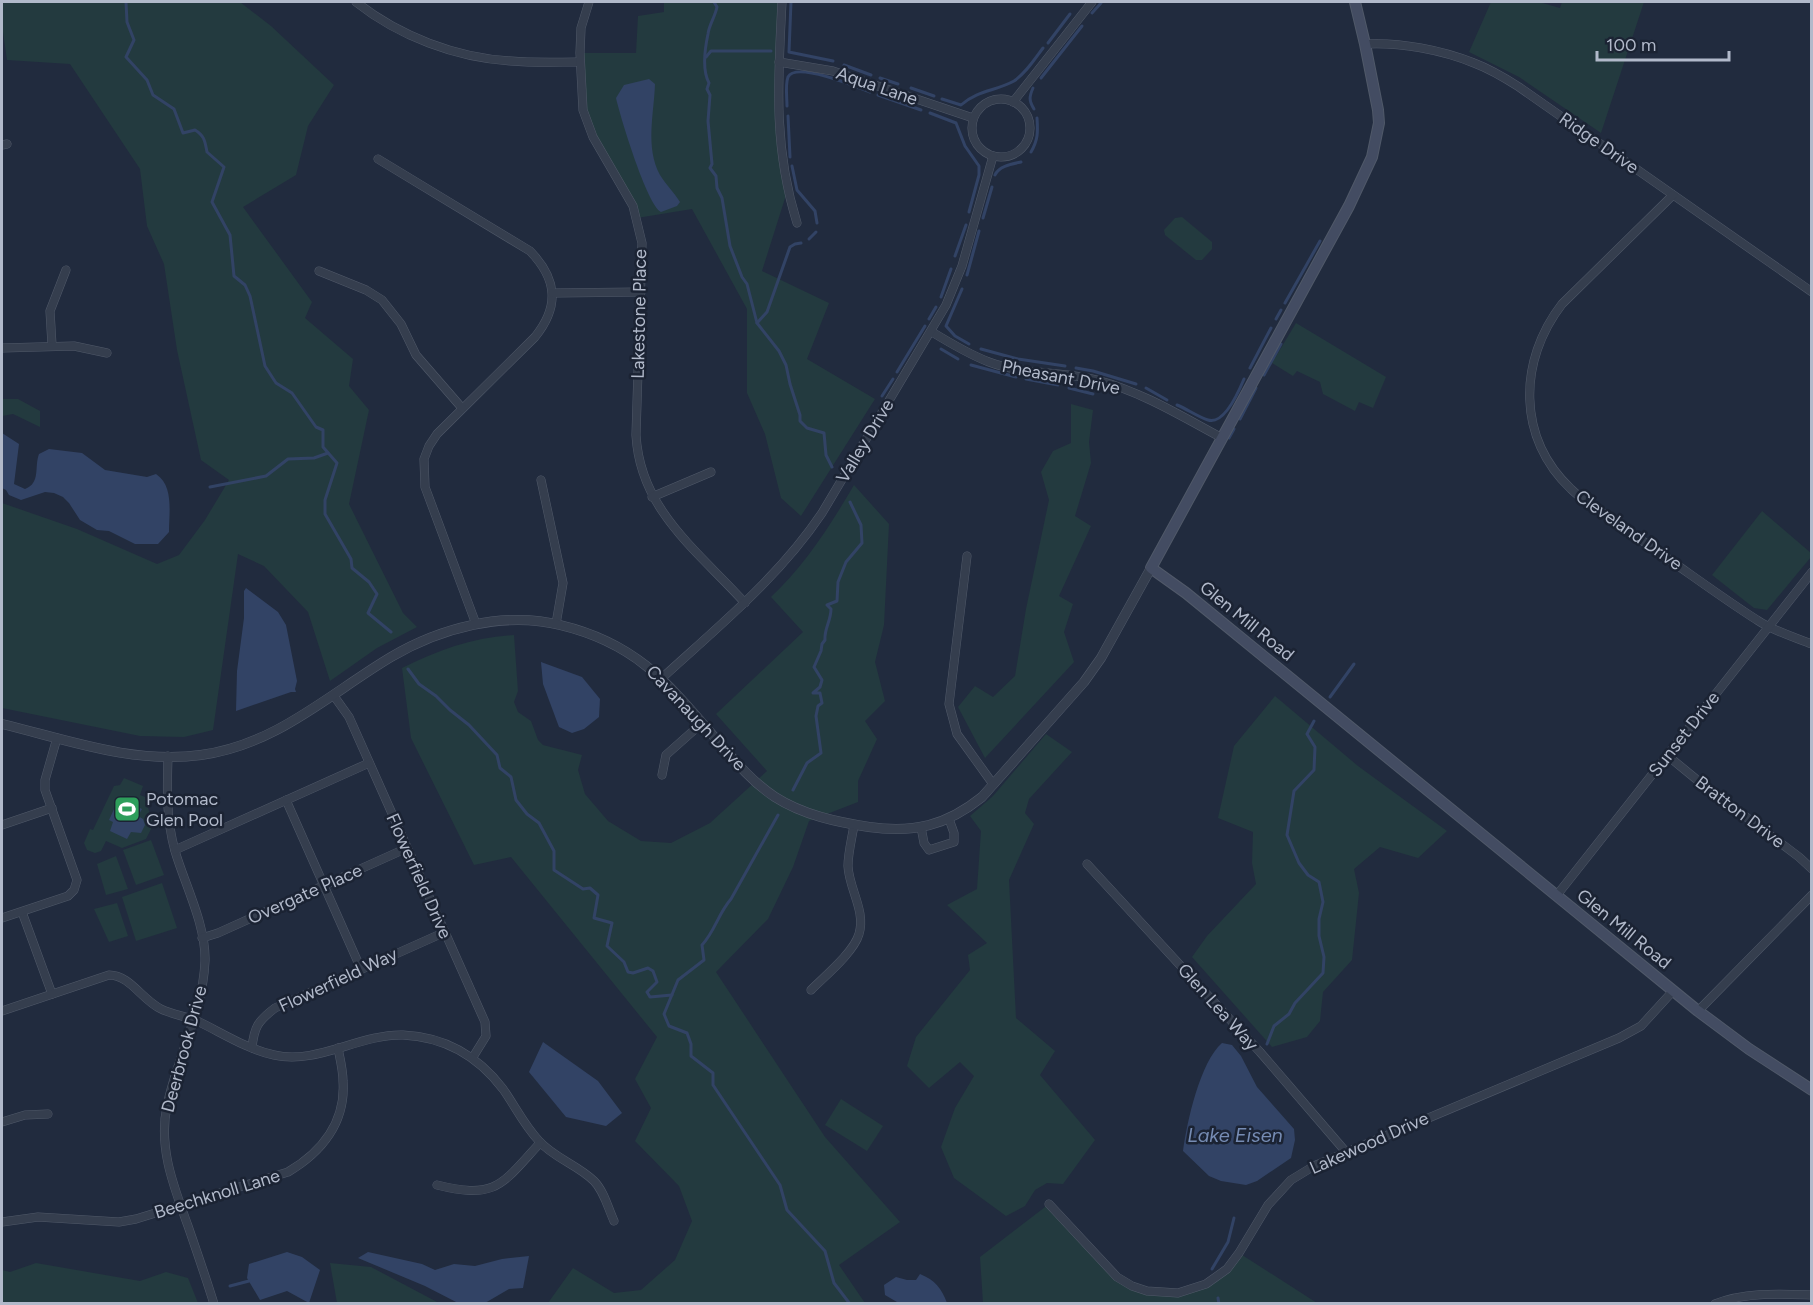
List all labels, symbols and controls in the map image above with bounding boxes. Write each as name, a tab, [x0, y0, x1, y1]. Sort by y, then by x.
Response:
scale bar	[1597, 24, 1729, 62]
text: 100 m	[1606, 34, 1656, 56]
street label: Aqua Lane	[833, 62, 921, 110]
street label: Ridge Drive	[1555, 107, 1643, 179]
street label: Lakestone Place	[627, 249, 651, 379]
street label: Pheasant Drive	[1000, 355, 1122, 399]
street label: Valley Drive	[831, 395, 899, 487]
street label: Cleveland Drive	[1571, 485, 1687, 575]
street label: Glen Mill Road	[1195, 576, 1299, 666]
street label: Cavanaugh Drive	[641, 661, 751, 775]
street label: Sunset Drive	[1644, 687, 1724, 781]
street label: Bratton Drive	[1691, 771, 1789, 853]
place label: Potomac Glen Pool	[146, 788, 223, 831]
sports icon: Potomac Glen Pool	[112, 794, 142, 824]
street label: Flowerfield Drive	[381, 810, 457, 942]
street label: Overgate Place	[244, 859, 366, 929]
street label: Glen Mill Road	[1572, 884, 1676, 974]
street label: Flowerfield Way	[275, 943, 401, 1017]
street label: Glen Lea Way	[1173, 959, 1263, 1056]
street label: Deerbrook Drive	[156, 983, 212, 1115]
street label: Lakewood Drive	[1306, 1107, 1432, 1179]
water label: Lake Eisen	[1187, 1123, 1283, 1147]
street label: Beechknoll Lane	[151, 1164, 283, 1224]

